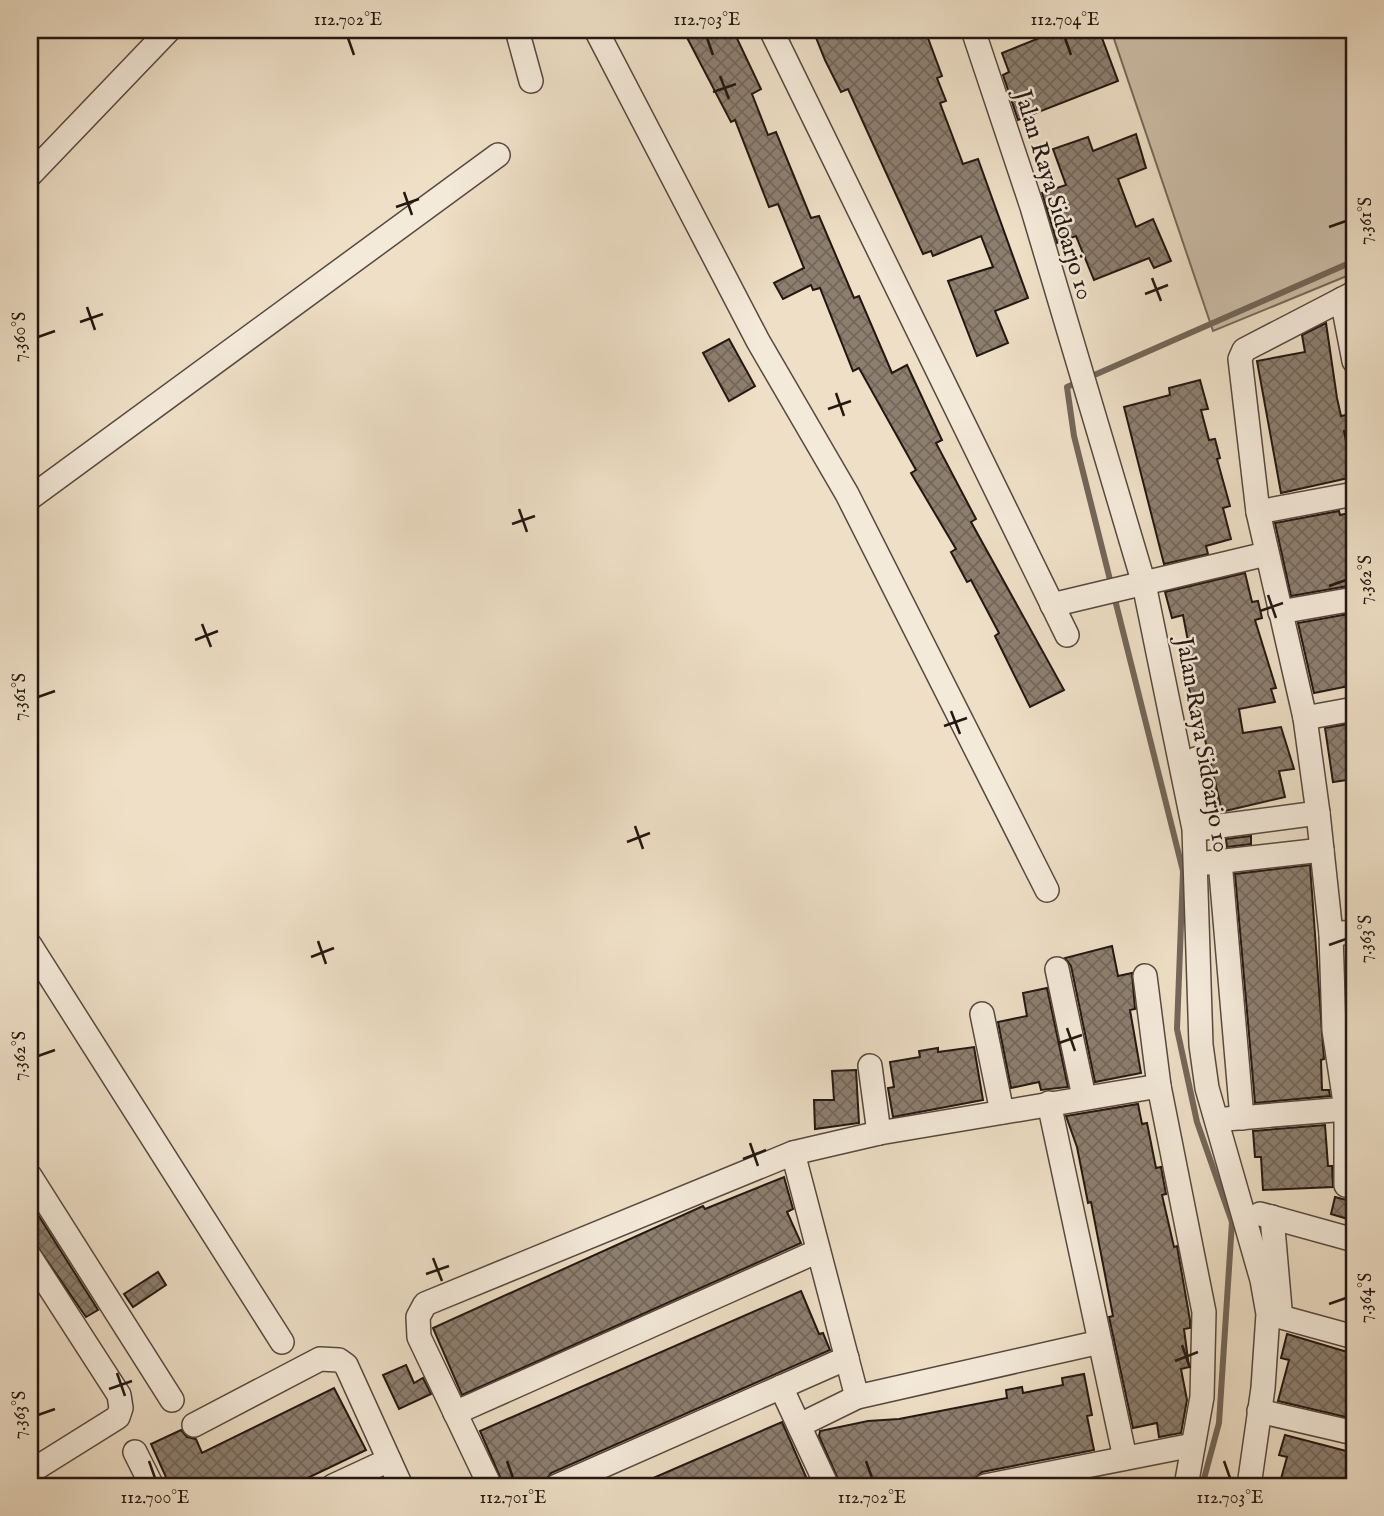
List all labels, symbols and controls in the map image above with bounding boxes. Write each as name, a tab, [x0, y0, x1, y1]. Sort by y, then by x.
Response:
text: 112.702°E	[314, 9, 382, 32]
text: 112.703°E	[674, 9, 740, 32]
text: 112.704°E	[1030, 9, 1100, 32]
street label: Jalan Raya Sidoarjo 10	[1005, 83, 1100, 304]
text: 7.361°S	[1355, 197, 1378, 245]
text: 7.360°S	[9, 312, 32, 362]
text: 7.362°S	[1355, 555, 1378, 605]
street label: Jalan Raya Sidoarjo 10	[1167, 632, 1236, 855]
text: 7.361°S	[9, 673, 32, 721]
text: 7.363°S	[1355, 915, 1378, 963]
text: 7.362°S	[9, 1031, 32, 1081]
text: 7.364°S	[1355, 1273, 1378, 1323]
text: 7.363°S	[9, 1391, 32, 1439]
text: 112.700°E	[120, 1487, 190, 1510]
text: 112.701°E	[480, 1487, 546, 1510]
text: 112.702°E	[838, 1487, 906, 1510]
text: 112.703°E	[1197, 1487, 1263, 1510]

